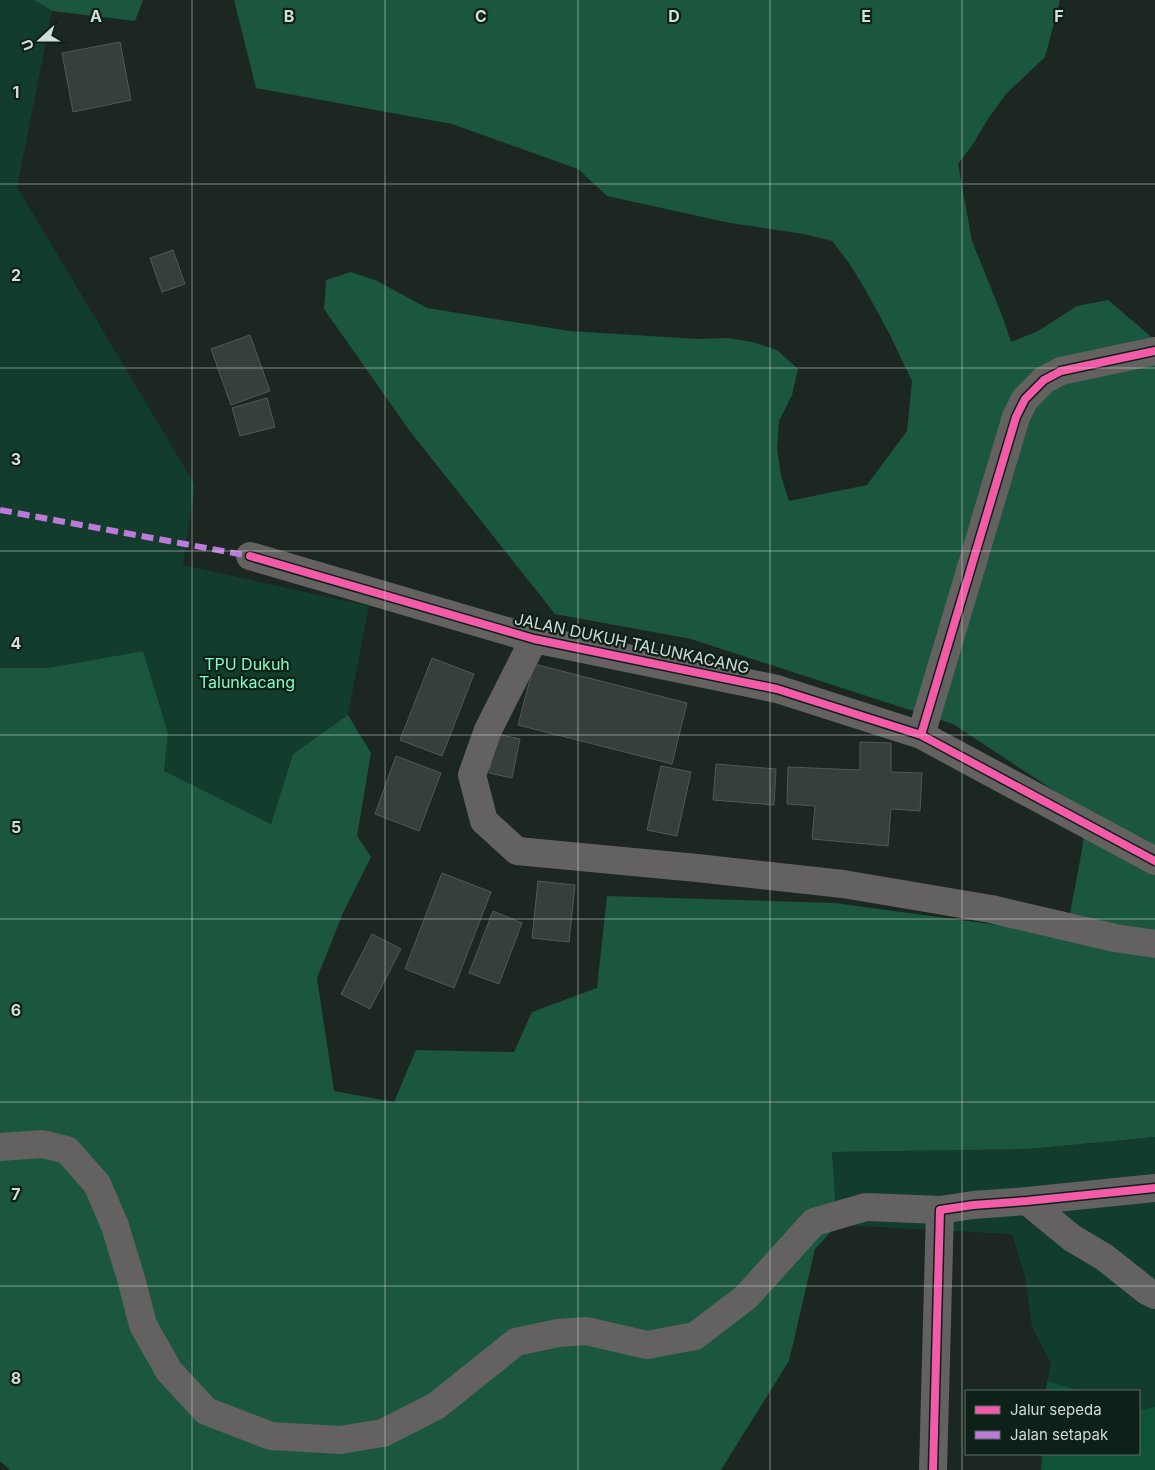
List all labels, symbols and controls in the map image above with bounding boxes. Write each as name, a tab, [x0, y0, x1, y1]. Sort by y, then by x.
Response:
text: A	[90, 6, 102, 26]
text: B	[284, 6, 294, 26]
text: C	[475, 6, 487, 26]
text: D	[668, 6, 680, 26]
text: E	[861, 6, 871, 26]
text: F	[1054, 6, 1064, 26]
north arrow	[15, 15, 65, 65]
text: U	[18, 37, 37, 53]
text: 1	[13, 82, 19, 102]
text: 2	[11, 265, 21, 285]
text: 3	[11, 449, 21, 469]
street label: JALAN DUKUH TALUNKACANG	[513, 608, 751, 678]
text: 4	[11, 633, 22, 653]
park label: TPU Dukuh Talunkacang	[199, 654, 295, 692]
text: 5	[11, 817, 21, 837]
text: 6	[11, 1000, 21, 1020]
text: 7	[11, 1184, 21, 1204]
text: 8	[11, 1368, 21, 1388]
legend	[965, 1390, 1140, 1455]
text: Jalur sepeda	[1010, 1400, 1102, 1419]
text: Jalan setapak	[1010, 1425, 1109, 1444]

